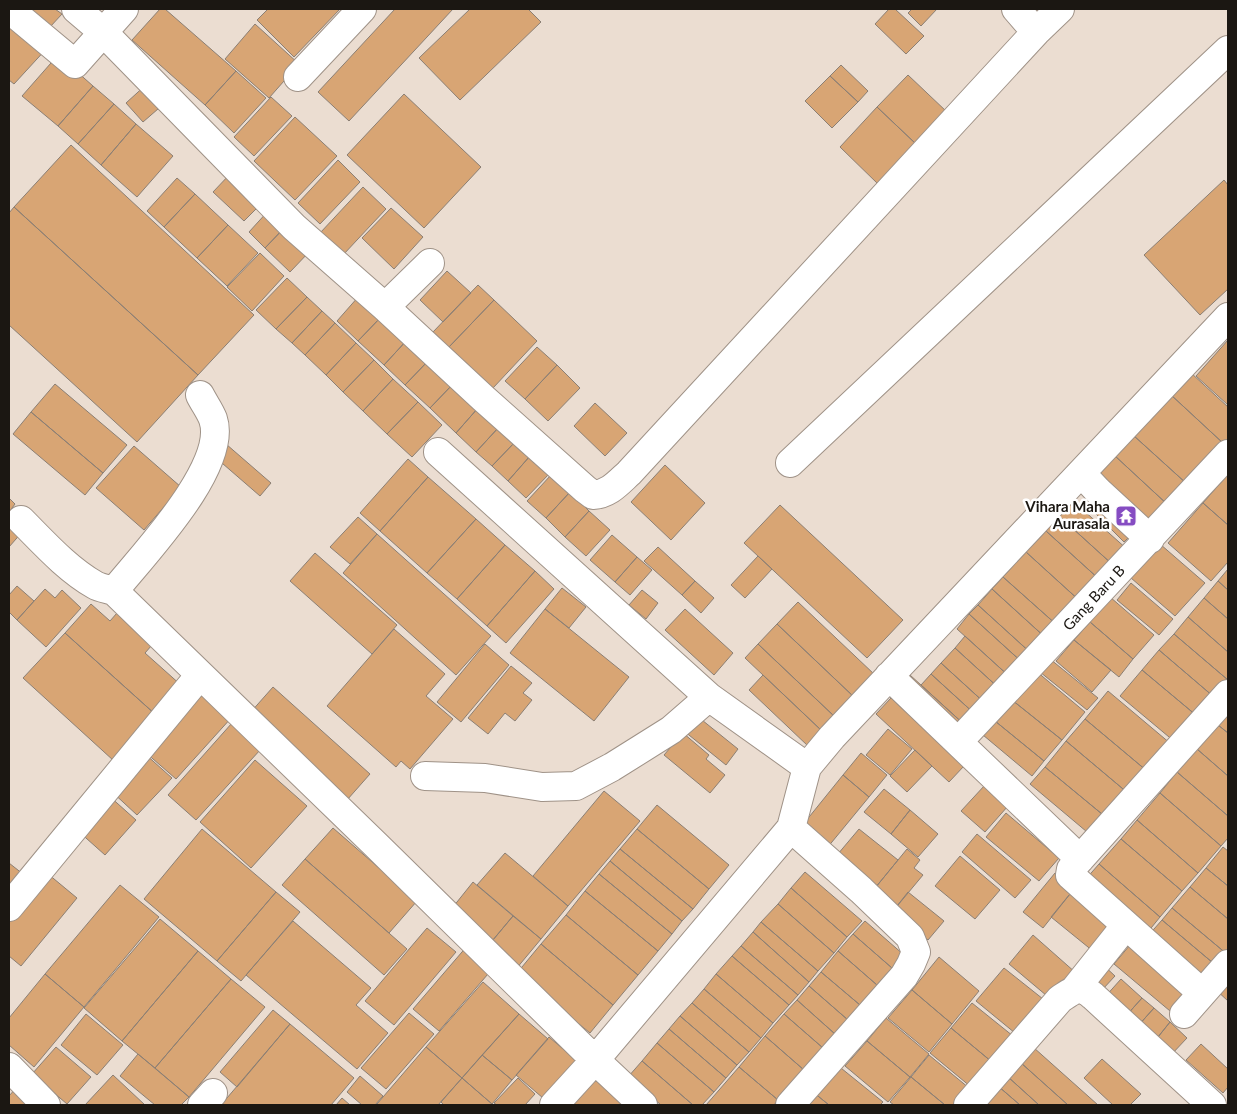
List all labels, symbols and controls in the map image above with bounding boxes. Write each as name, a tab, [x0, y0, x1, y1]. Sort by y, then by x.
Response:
place label: Vihara Maha Aurasala	[1024, 497, 1110, 532]
temple icon: Vihara Maha Aurasala	[1114, 504, 1138, 528]
street label: Gang Baru B	[1058, 561, 1128, 634]

